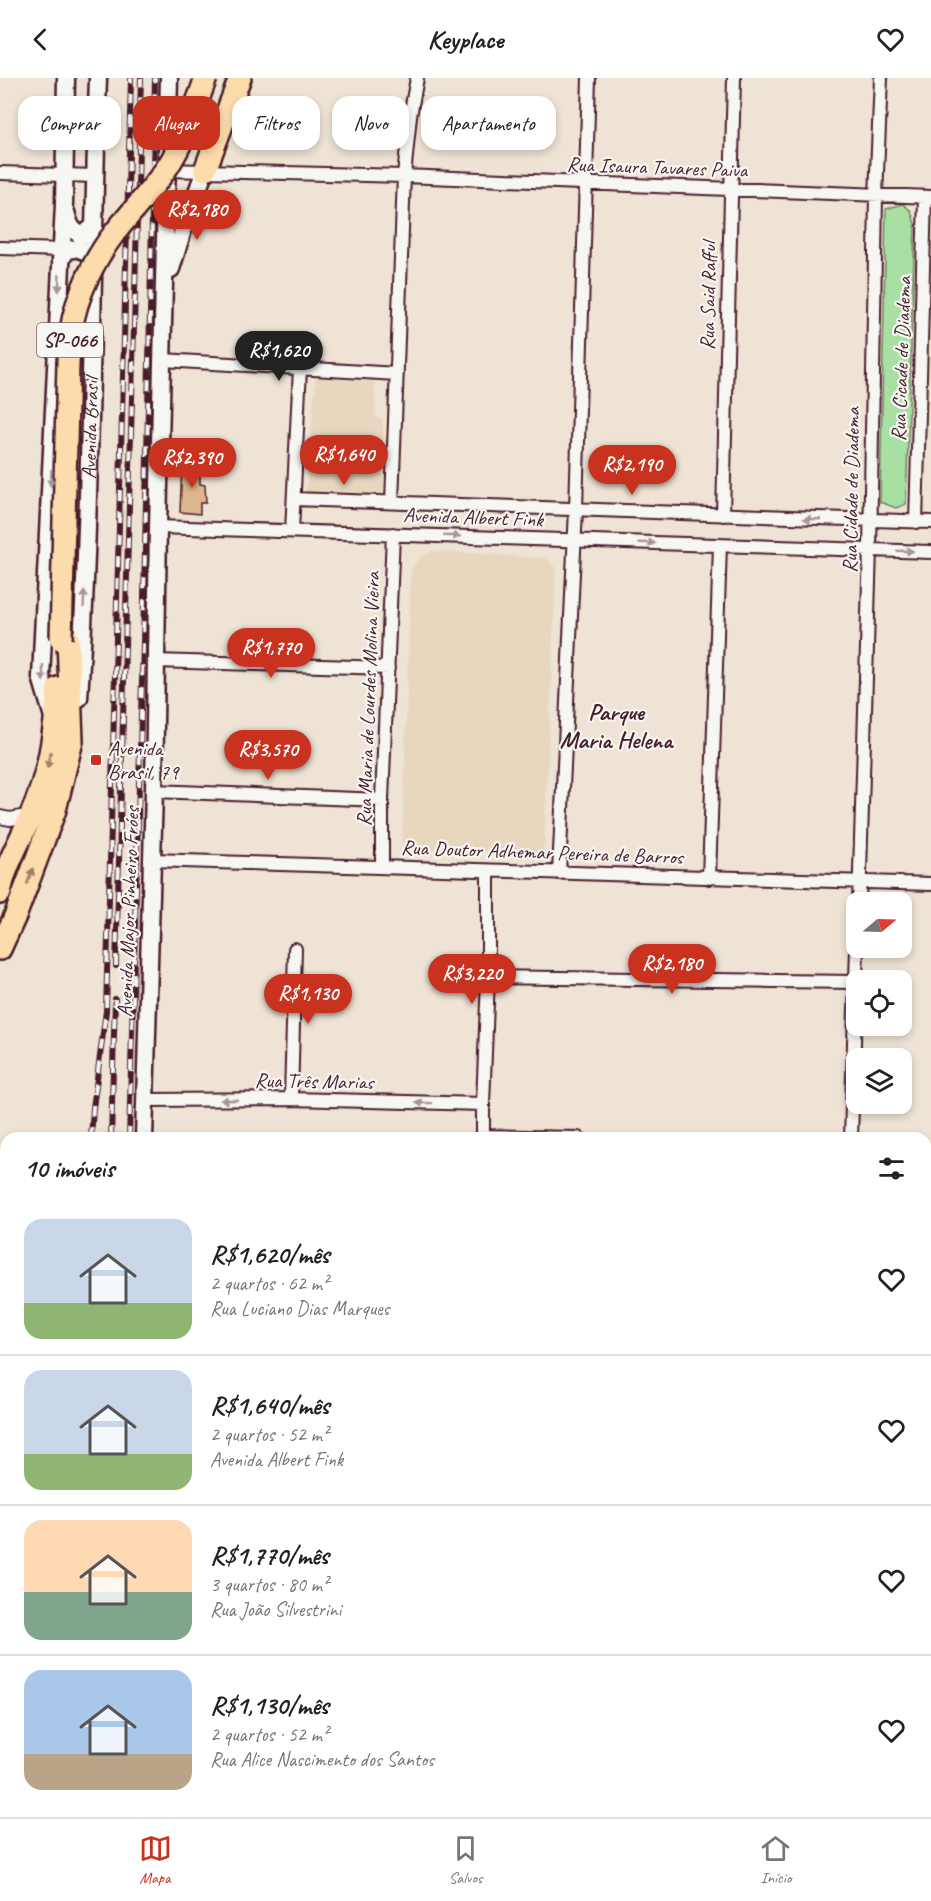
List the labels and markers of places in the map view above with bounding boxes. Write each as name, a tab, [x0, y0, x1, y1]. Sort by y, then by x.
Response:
pin: R$2,180	[142, 190, 252, 241]
pin: R$1,620	[224, 331, 334, 382]
pin: R$1,640	[289, 435, 399, 486]
pin: R$2,390	[137, 438, 247, 489]
pin: R$2,190	[577, 445, 687, 496]
pin: R$1,770	[216, 628, 326, 679]
pin: R$3,570	[213, 730, 323, 781]
place label: Avenida Brasil, 79	[108, 735, 180, 785]
marker: Avenida Brasil, 79	[89, 753, 103, 767]
pin: R$2,180	[617, 944, 727, 995]
pin: R$3,220	[417, 954, 527, 1005]
pin: R$1,130	[253, 974, 363, 1025]

